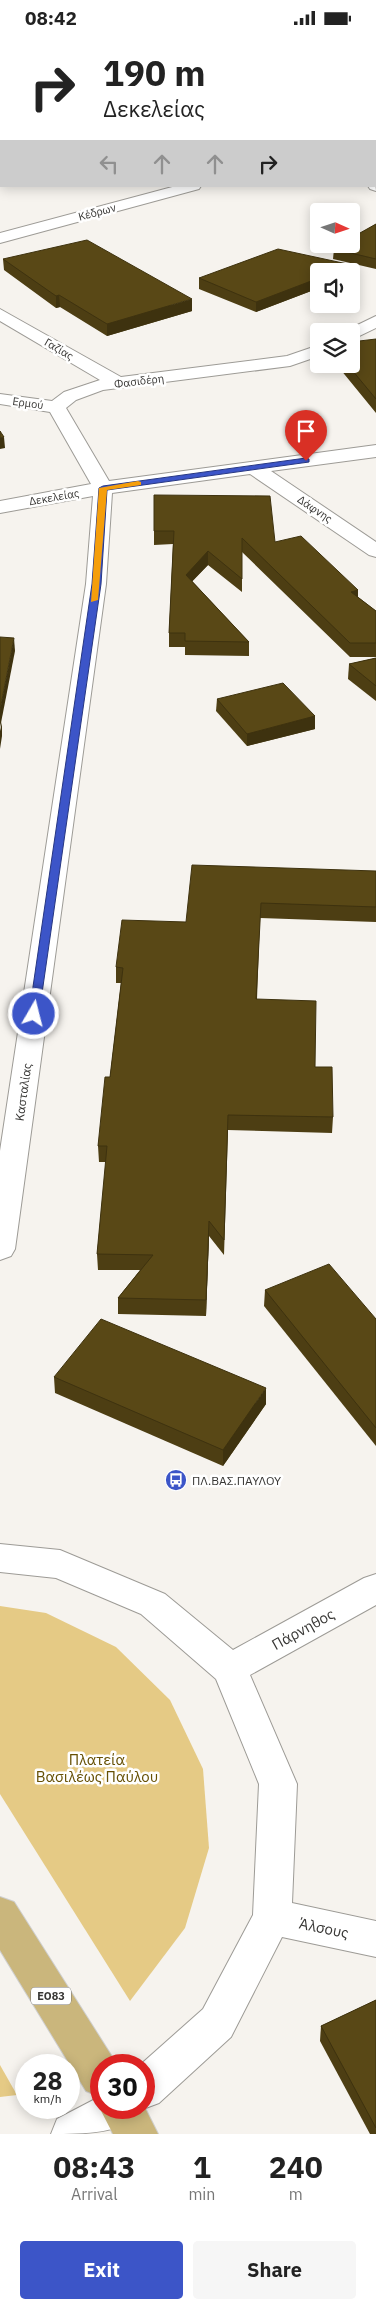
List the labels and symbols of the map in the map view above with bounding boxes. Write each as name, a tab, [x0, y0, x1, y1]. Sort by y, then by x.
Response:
street label: Κέδρων	[77, 200, 118, 224]
north arrow	[310, 203, 360, 253]
street label: Γαζίας	[42, 335, 76, 363]
street label: Φασιδέρη	[113, 371, 165, 391]
street label: Ερμού	[12, 394, 44, 412]
pin	[285, 410, 327, 461]
street label: Δεκελείας	[28, 486, 80, 508]
street label: Δάφνης	[295, 492, 335, 526]
position arrow	[7, 987, 59, 1039]
street label: Κασταλίας	[12, 1062, 35, 1122]
bus stop icon: ΠΛ.ΒΑΣ.ΠΑΥΛΟΥ	[164, 1468, 188, 1492]
place label: ΠΛ.ΒΑΣ.ΠΑΥΛΟΥ	[192, 1473, 281, 1488]
street label: Πάρνηθος	[268, 1604, 338, 1654]
park label: Πλατεία Βασιλέως Παύλου	[36, 1750, 158, 1786]
street label: Άλσους	[297, 1913, 351, 1943]
road number: ΕΟ83	[31, 1987, 71, 2005]
speed limit sign: 30	[90, 2054, 155, 2119]

